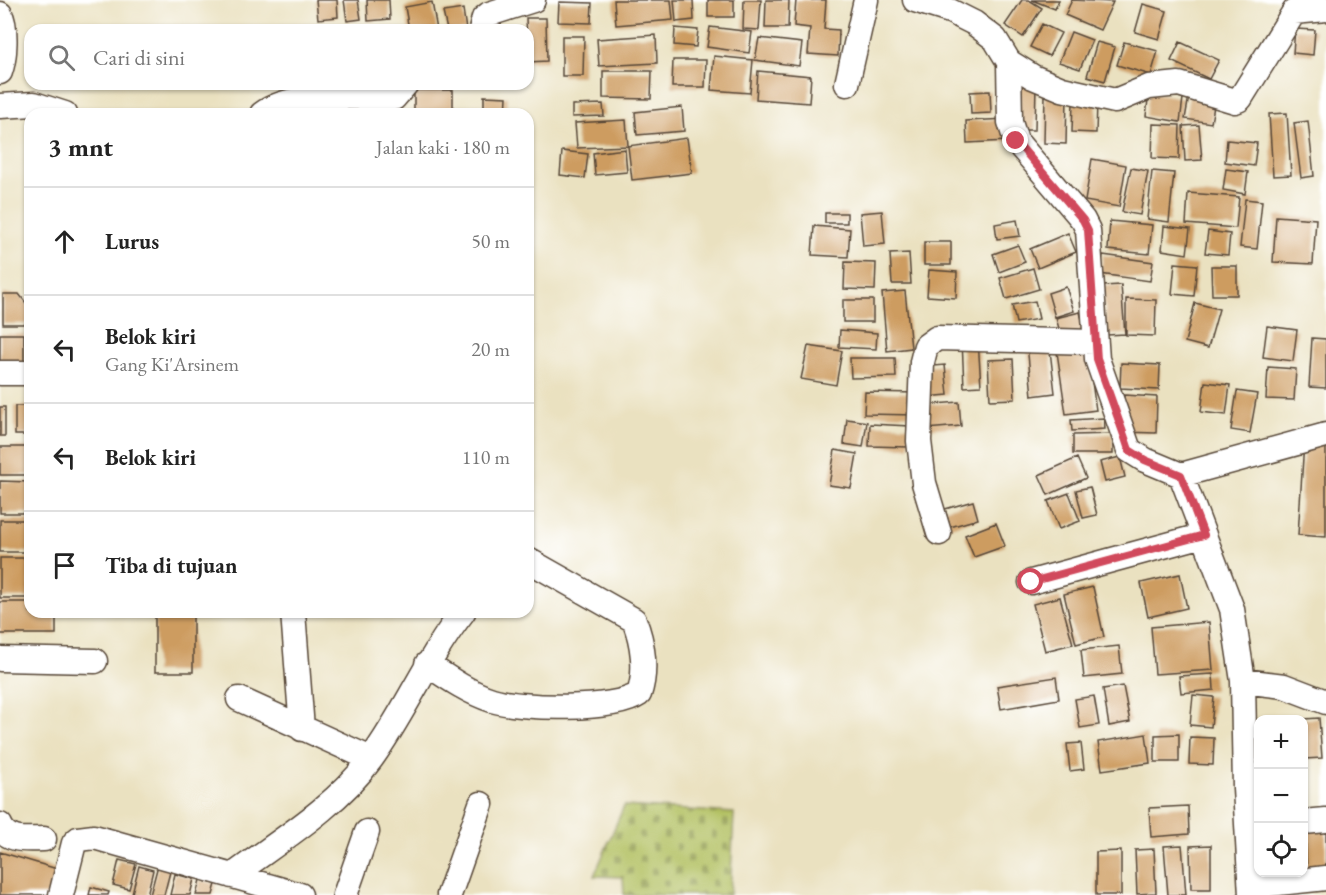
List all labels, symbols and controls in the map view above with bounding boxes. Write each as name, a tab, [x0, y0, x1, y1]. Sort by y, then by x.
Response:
search box	[24, 24, 534, 90]
icon: search	[45, 41, 78, 74]
text: Cari di sini	[93, 43, 185, 72]
route end	[1002, 127, 1028, 153]
text: 3 mnt	[48, 130, 113, 164]
text: Jalan kaki · 180 m	[376, 134, 510, 160]
icon: ahead	[48, 225, 81, 258]
text: Lurus	[105, 227, 159, 256]
text: 50 m	[471, 228, 510, 254]
text: Belok kiri	[105, 322, 196, 351]
icon: left	[48, 333, 81, 366]
text: 20 m	[471, 336, 510, 362]
text: Gang Ki'Arsinem	[105, 351, 239, 377]
icon: left	[48, 441, 81, 474]
text: Belok kiri	[105, 443, 196, 472]
text: 110 m	[462, 444, 510, 470]
icon: arrive	[48, 549, 81, 582]
text: Tiba di tujuan	[105, 551, 237, 580]
route start	[1017, 568, 1043, 594]
map controls	[1254, 715, 1308, 877]
button: +	[1254, 715, 1308, 769]
button: −	[1254, 769, 1308, 823]
button: locate	[1254, 823, 1308, 877]

